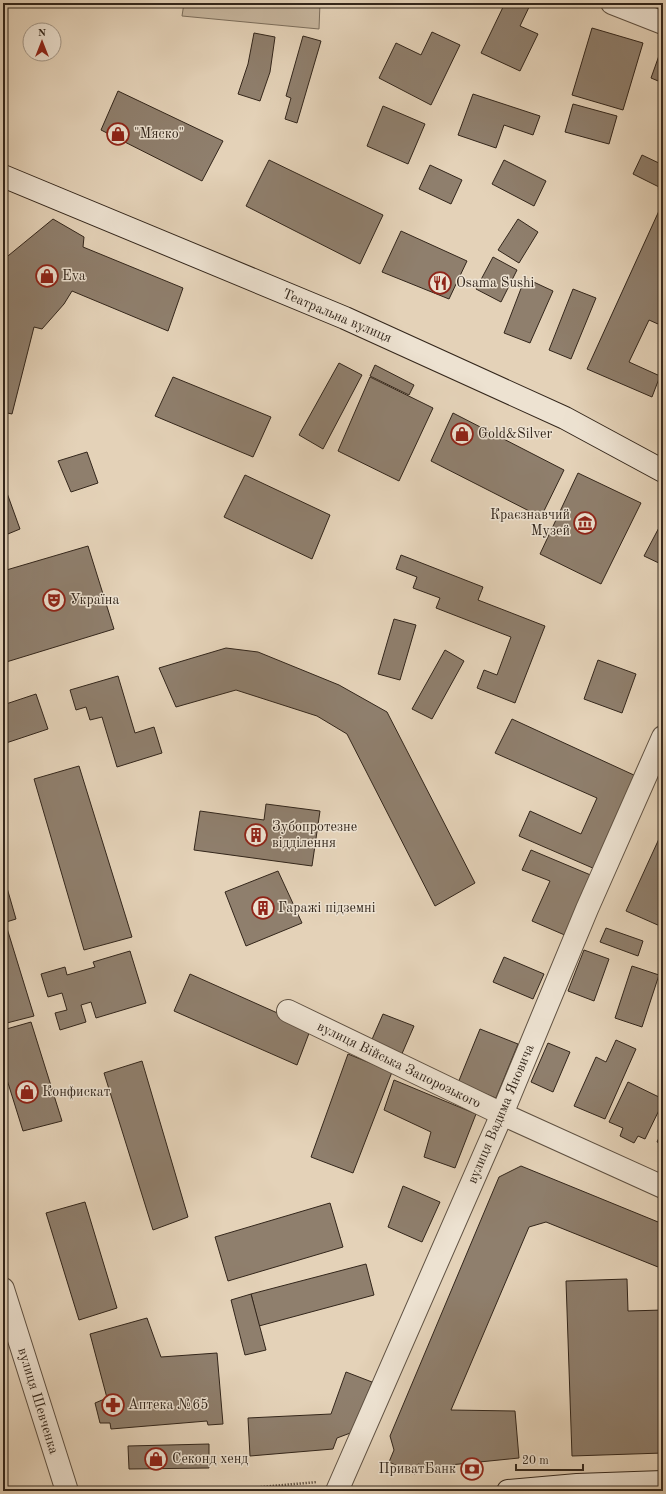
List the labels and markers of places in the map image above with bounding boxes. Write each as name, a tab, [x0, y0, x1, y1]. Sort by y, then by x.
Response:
shop icon: "Мяско"	[105, 121, 131, 147]
place label: "Мяско"	[134, 127, 184, 141]
shop icon: Eva	[34, 263, 60, 289]
place label: Eva	[62, 269, 86, 283]
restaurant icon: Osama Sushi	[427, 270, 453, 296]
place label: Osama Sushi	[456, 276, 535, 290]
shop icon: Gold&Silver	[449, 421, 475, 447]
place label: Gold&Silver	[478, 427, 553, 441]
place label: Краєзнавчий Музей	[490, 508, 570, 538]
museum icon: Краєзнавчий Музей	[572, 510, 598, 536]
theatre icon: Україна	[41, 587, 67, 613]
place label: Україна	[70, 593, 119, 607]
place label: Зубопротезне відділення	[272, 820, 357, 850]
building icon: Зубопротезне відділення	[243, 822, 269, 848]
building icon: Гаражі підземні	[250, 895, 276, 921]
place label: Гаражі підземні	[278, 901, 376, 915]
shop icon: Конфискат	[14, 1079, 40, 1105]
place label: Конфискат	[42, 1085, 111, 1100]
pharmacy icon: Аптека №65	[100, 1392, 126, 1418]
place label: Аптека №65	[128, 1398, 208, 1412]
shop icon: Секонд хенд	[143, 1446, 169, 1472]
place label: Секонд хенд	[172, 1452, 248, 1466]
bank icon: ПриватБанк	[459, 1456, 485, 1482]
place label: ПриватБанк	[378, 1462, 456, 1476]

